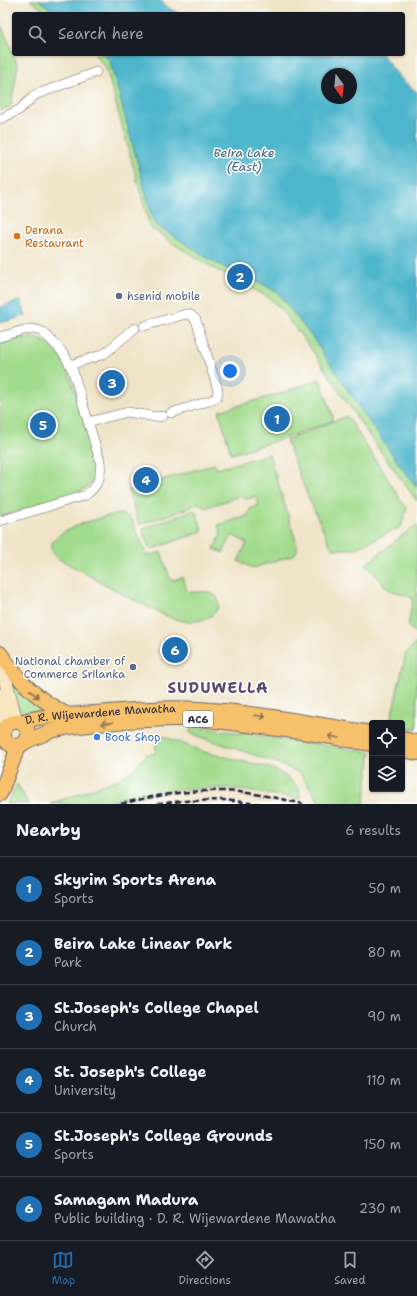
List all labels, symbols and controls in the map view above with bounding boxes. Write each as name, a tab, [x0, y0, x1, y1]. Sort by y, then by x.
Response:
search box	[12, 12, 405, 56]
icon: search	[26, 23, 48, 45]
text: Search here	[58, 24, 144, 44]
north arrow	[321, 68, 357, 104]
water label: Beira Lake (East)	[214, 145, 275, 175]
place label: Derana Restaurant	[25, 223, 84, 251]
marker: Derana Restaurant	[12, 231, 22, 241]
pin: 2	[227, 262, 253, 292]
place label: hsenid mobile	[127, 289, 200, 304]
marker: hsenid mobile	[114, 291, 124, 301]
your location	[220, 361, 240, 381]
pin: 3	[99, 368, 125, 398]
pin: 1	[264, 404, 290, 434]
pin: 5	[30, 410, 56, 440]
pin: 4	[133, 465, 159, 495]
pin: 6	[162, 635, 188, 665]
place label: National chamber of Commerce Srilanka	[15, 654, 126, 682]
marker: National chamber of Commerce Srilanka	[128, 662, 138, 672]
district label: SUDUWELLA	[168, 678, 269, 698]
one-way arrow	[29, 689, 39, 698]
street label: D. R. Wijewardene Mawatha	[24, 701, 176, 728]
road number: AC6	[183, 711, 213, 727]
one-way arrow	[253, 712, 266, 720]
one-way arrow	[101, 719, 114, 726]
map controls	[369, 720, 405, 792]
button: locate	[369, 720, 405, 756]
place label: Book Shop	[105, 730, 160, 745]
marker: Book Shop	[92, 732, 102, 742]
one-way arrow	[327, 733, 340, 741]
button: layers	[369, 756, 405, 792]
text: Nearby	[16, 819, 81, 841]
text: 6 results	[345, 822, 401, 839]
text: Skyrim Sports Arena	[54, 870, 216, 890]
text: 1	[26, 880, 32, 897]
text: 50 m	[368, 880, 401, 897]
text: Sports	[54, 890, 94, 907]
text: Beira Lake Linear Park	[54, 934, 232, 954]
text: 2	[24, 944, 34, 961]
text: 80 m	[367, 944, 401, 961]
text: Park	[54, 954, 82, 971]
text: St.Joseph's College Chapel	[54, 998, 259, 1018]
text: 3	[24, 1008, 34, 1025]
text: 90 m	[367, 1008, 401, 1025]
text: Church	[54, 1018, 97, 1035]
text: St. Joseph's College	[54, 1062, 207, 1082]
text: 4	[24, 1072, 34, 1089]
text: 110 m	[366, 1072, 401, 1089]
text: University	[54, 1082, 116, 1099]
text: St.Joseph's College Grounds	[54, 1126, 273, 1146]
text: 5	[25, 1136, 33, 1153]
text: 150 m	[363, 1136, 401, 1153]
text: Sports	[54, 1146, 94, 1163]
text: Samagam Madura	[54, 1190, 198, 1210]
text: 6	[24, 1200, 34, 1217]
text: 230 m	[359, 1200, 401, 1217]
text: Public building · D. R. Wijewardene Mawatha	[54, 1210, 336, 1227]
tab: Map	[52, 1249, 75, 1288]
tab: Directions	[178, 1249, 231, 1288]
tab: Saved	[334, 1249, 365, 1288]

